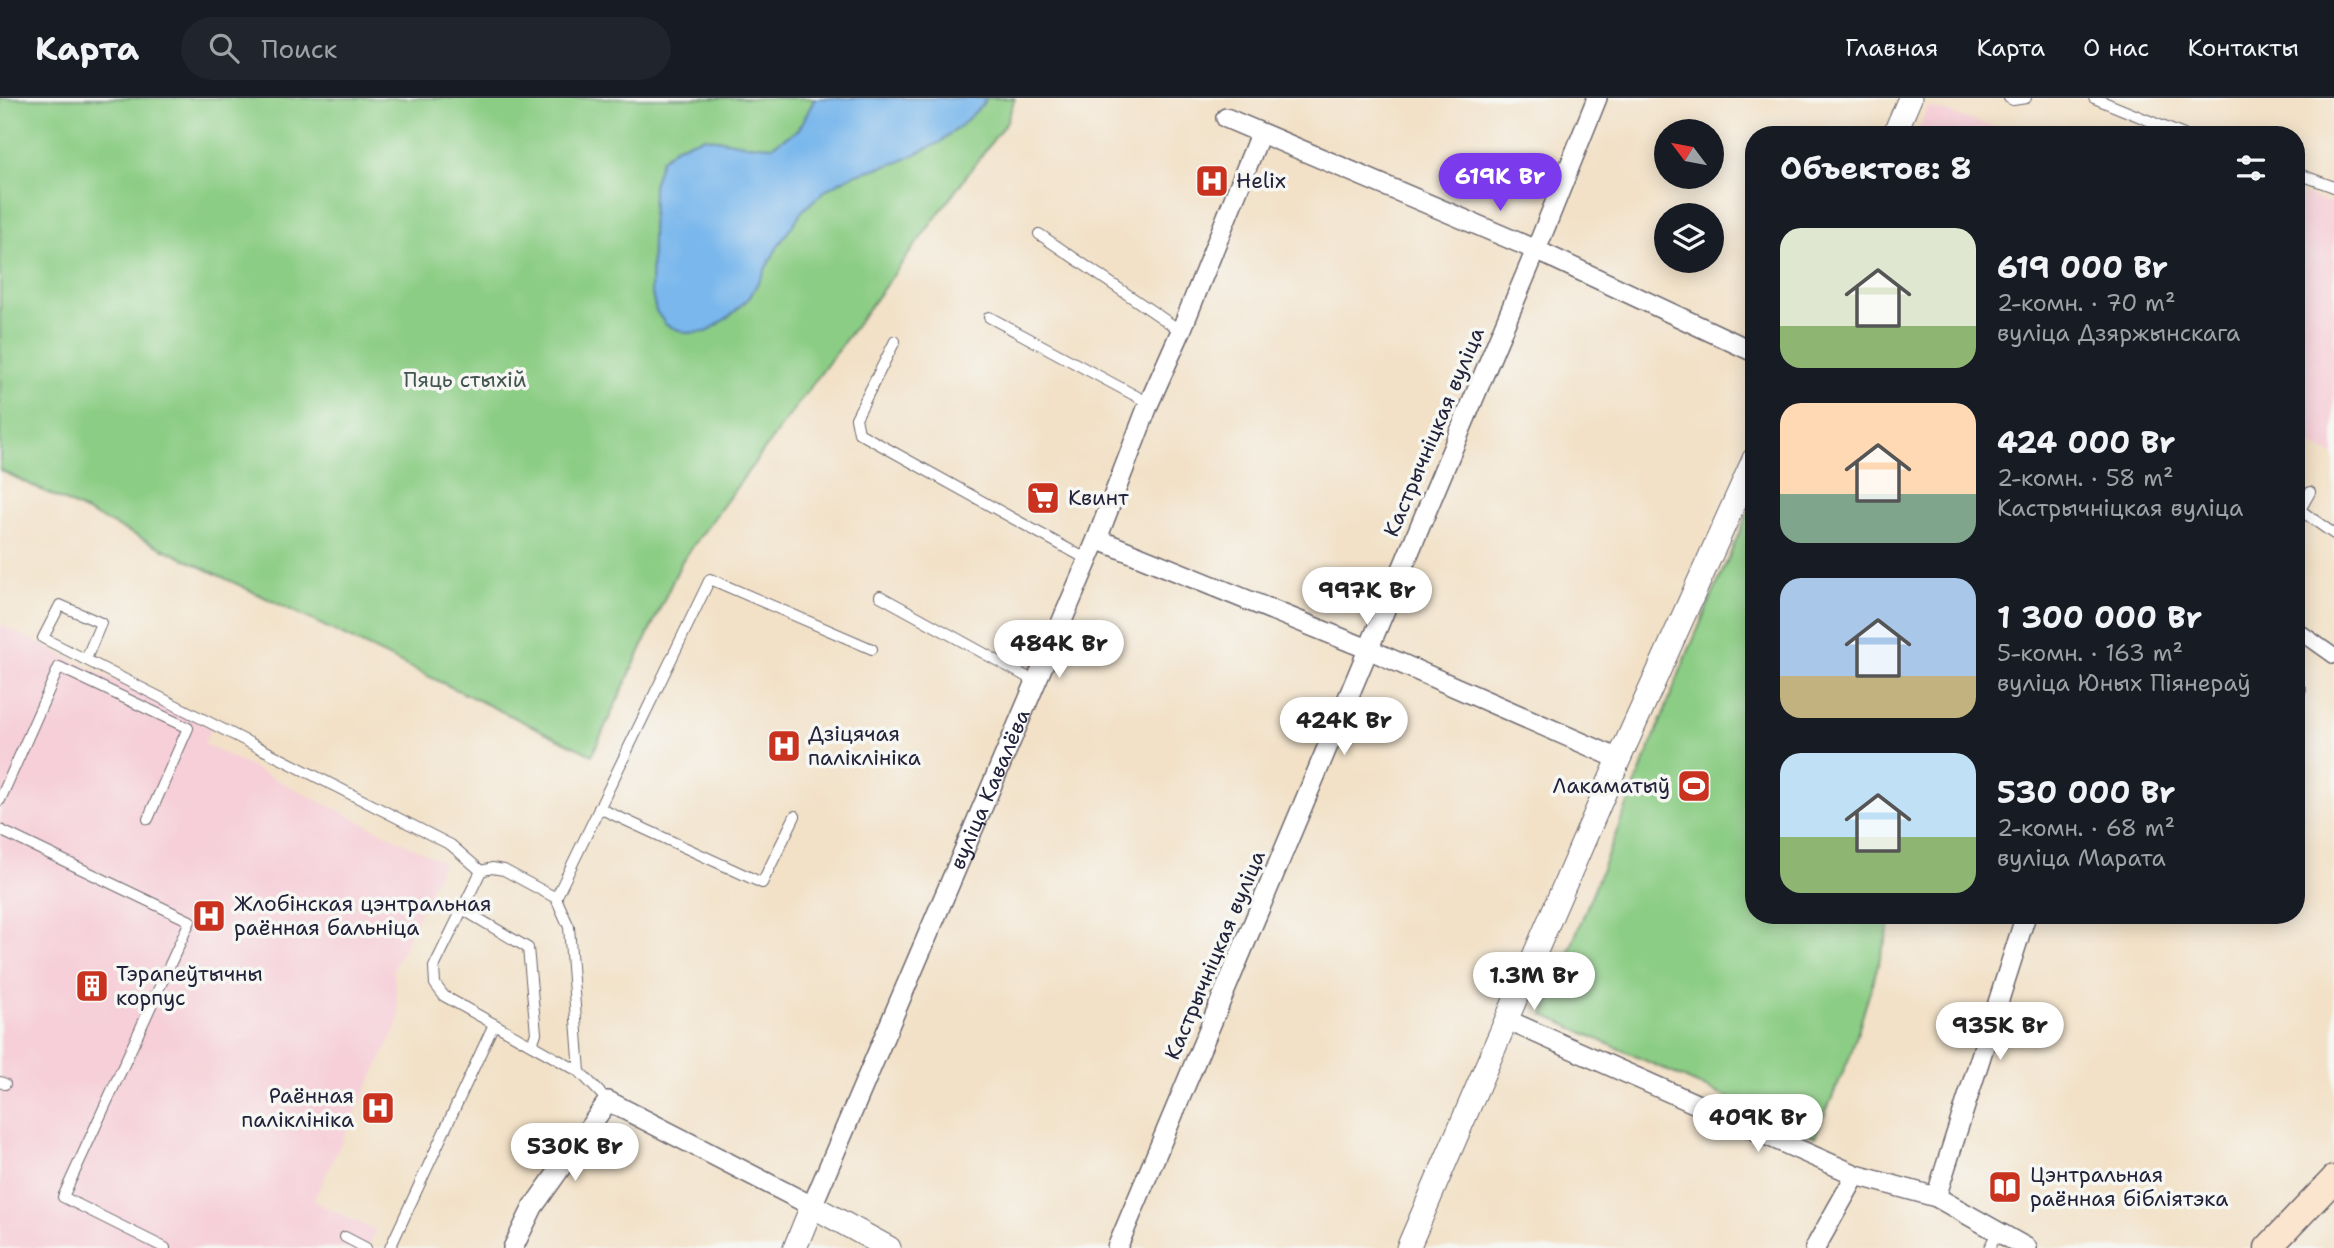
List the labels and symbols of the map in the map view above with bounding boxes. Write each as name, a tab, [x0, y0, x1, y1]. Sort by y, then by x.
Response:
north arrow	[1654, 119, 1724, 189]
pin: 619K Br	[1435, 153, 1565, 213]
hospital icon: Helix	[1193, 162, 1231, 200]
place label: Helix	[1236, 167, 1286, 195]
street label: Кастрычніцкая вуліца	[1377, 323, 1491, 541]
park label: Пяць стыхій	[404, 366, 527, 394]
supermarket icon: Квинт	[1024, 479, 1062, 517]
place label: Квинт	[1068, 484, 1129, 512]
pin: 997K Br	[1302, 568, 1432, 627]
pin: 484K Br	[994, 620, 1124, 680]
pin: 424K Br	[1279, 698, 1409, 757]
street label: вуліца Кавалёва	[943, 705, 1037, 874]
place label: Дзіцячая паліклініка	[808, 720, 921, 772]
hospital icon: Дзіцячая паліклініка	[765, 727, 803, 765]
sports icon: Лакаматыў	[1675, 767, 1713, 805]
place label: Лакаматыў	[1553, 772, 1670, 800]
street label: Кастрычніцкая вуліца	[1158, 846, 1272, 1064]
place label: Жлобінская цэнтральная раённая бальніца	[234, 890, 492, 942]
hospital icon: Жлобінская цэнтральная раённая бальніца	[190, 897, 228, 935]
pin: 1.3M Br	[1469, 953, 1599, 1012]
place label: Тэрапеўтычны корпус	[116, 960, 263, 1012]
building icon: Тэрапеўтычны корпус	[73, 967, 111, 1005]
pin: 935K Br	[1935, 1002, 2065, 1062]
place label: Раённая паліклініка	[241, 1082, 354, 1134]
hospital icon: Раённая паліклініка	[359, 1089, 397, 1127]
pin: 409K Br	[1693, 1094, 1823, 1154]
pin: 530K Br	[510, 1124, 640, 1183]
place label: Цэнтральная раённая бібліятэка	[2030, 1161, 2228, 1213]
library icon: Цэнтральная раённая бібліятэка	[1986, 1168, 2024, 1206]

